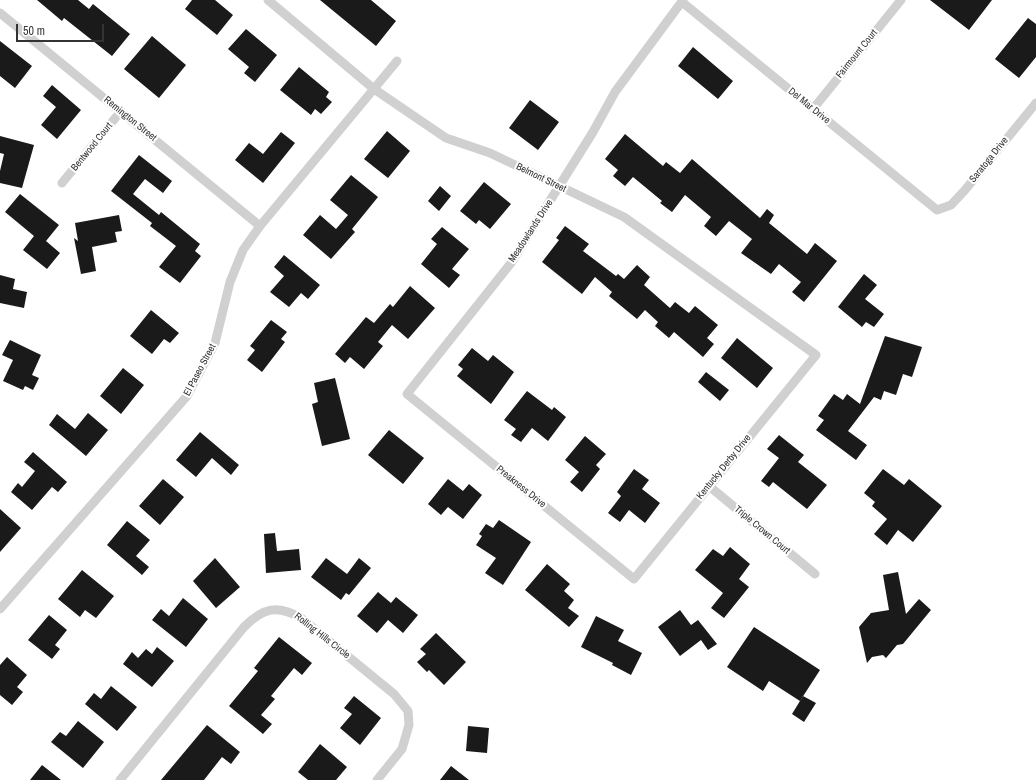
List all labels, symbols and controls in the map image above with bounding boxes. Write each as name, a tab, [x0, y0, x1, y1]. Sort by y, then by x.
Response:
scale bar	[18, 16, 106, 42]
text: 50 m	[23, 23, 45, 39]
street label: Fairmount Court	[834, 27, 880, 81]
street label: Del Mar Drive	[786, 85, 832, 127]
street label: Remington Street	[101, 94, 159, 144]
street label: Bentwood Court	[69, 120, 115, 174]
street label: Saratoga Drive	[967, 135, 1011, 185]
street label: Belmont Street	[514, 161, 568, 195]
street label: Meadowlands Drive	[506, 197, 556, 265]
street label: El Paseo Street	[181, 342, 219, 398]
street label: Kentucky Derby Drive	[694, 432, 754, 502]
street label: Preakness Drive	[494, 463, 548, 511]
street label: Triple Crown Court	[732, 503, 792, 557]
street label: Rolling Hills Circle	[292, 611, 352, 661]

